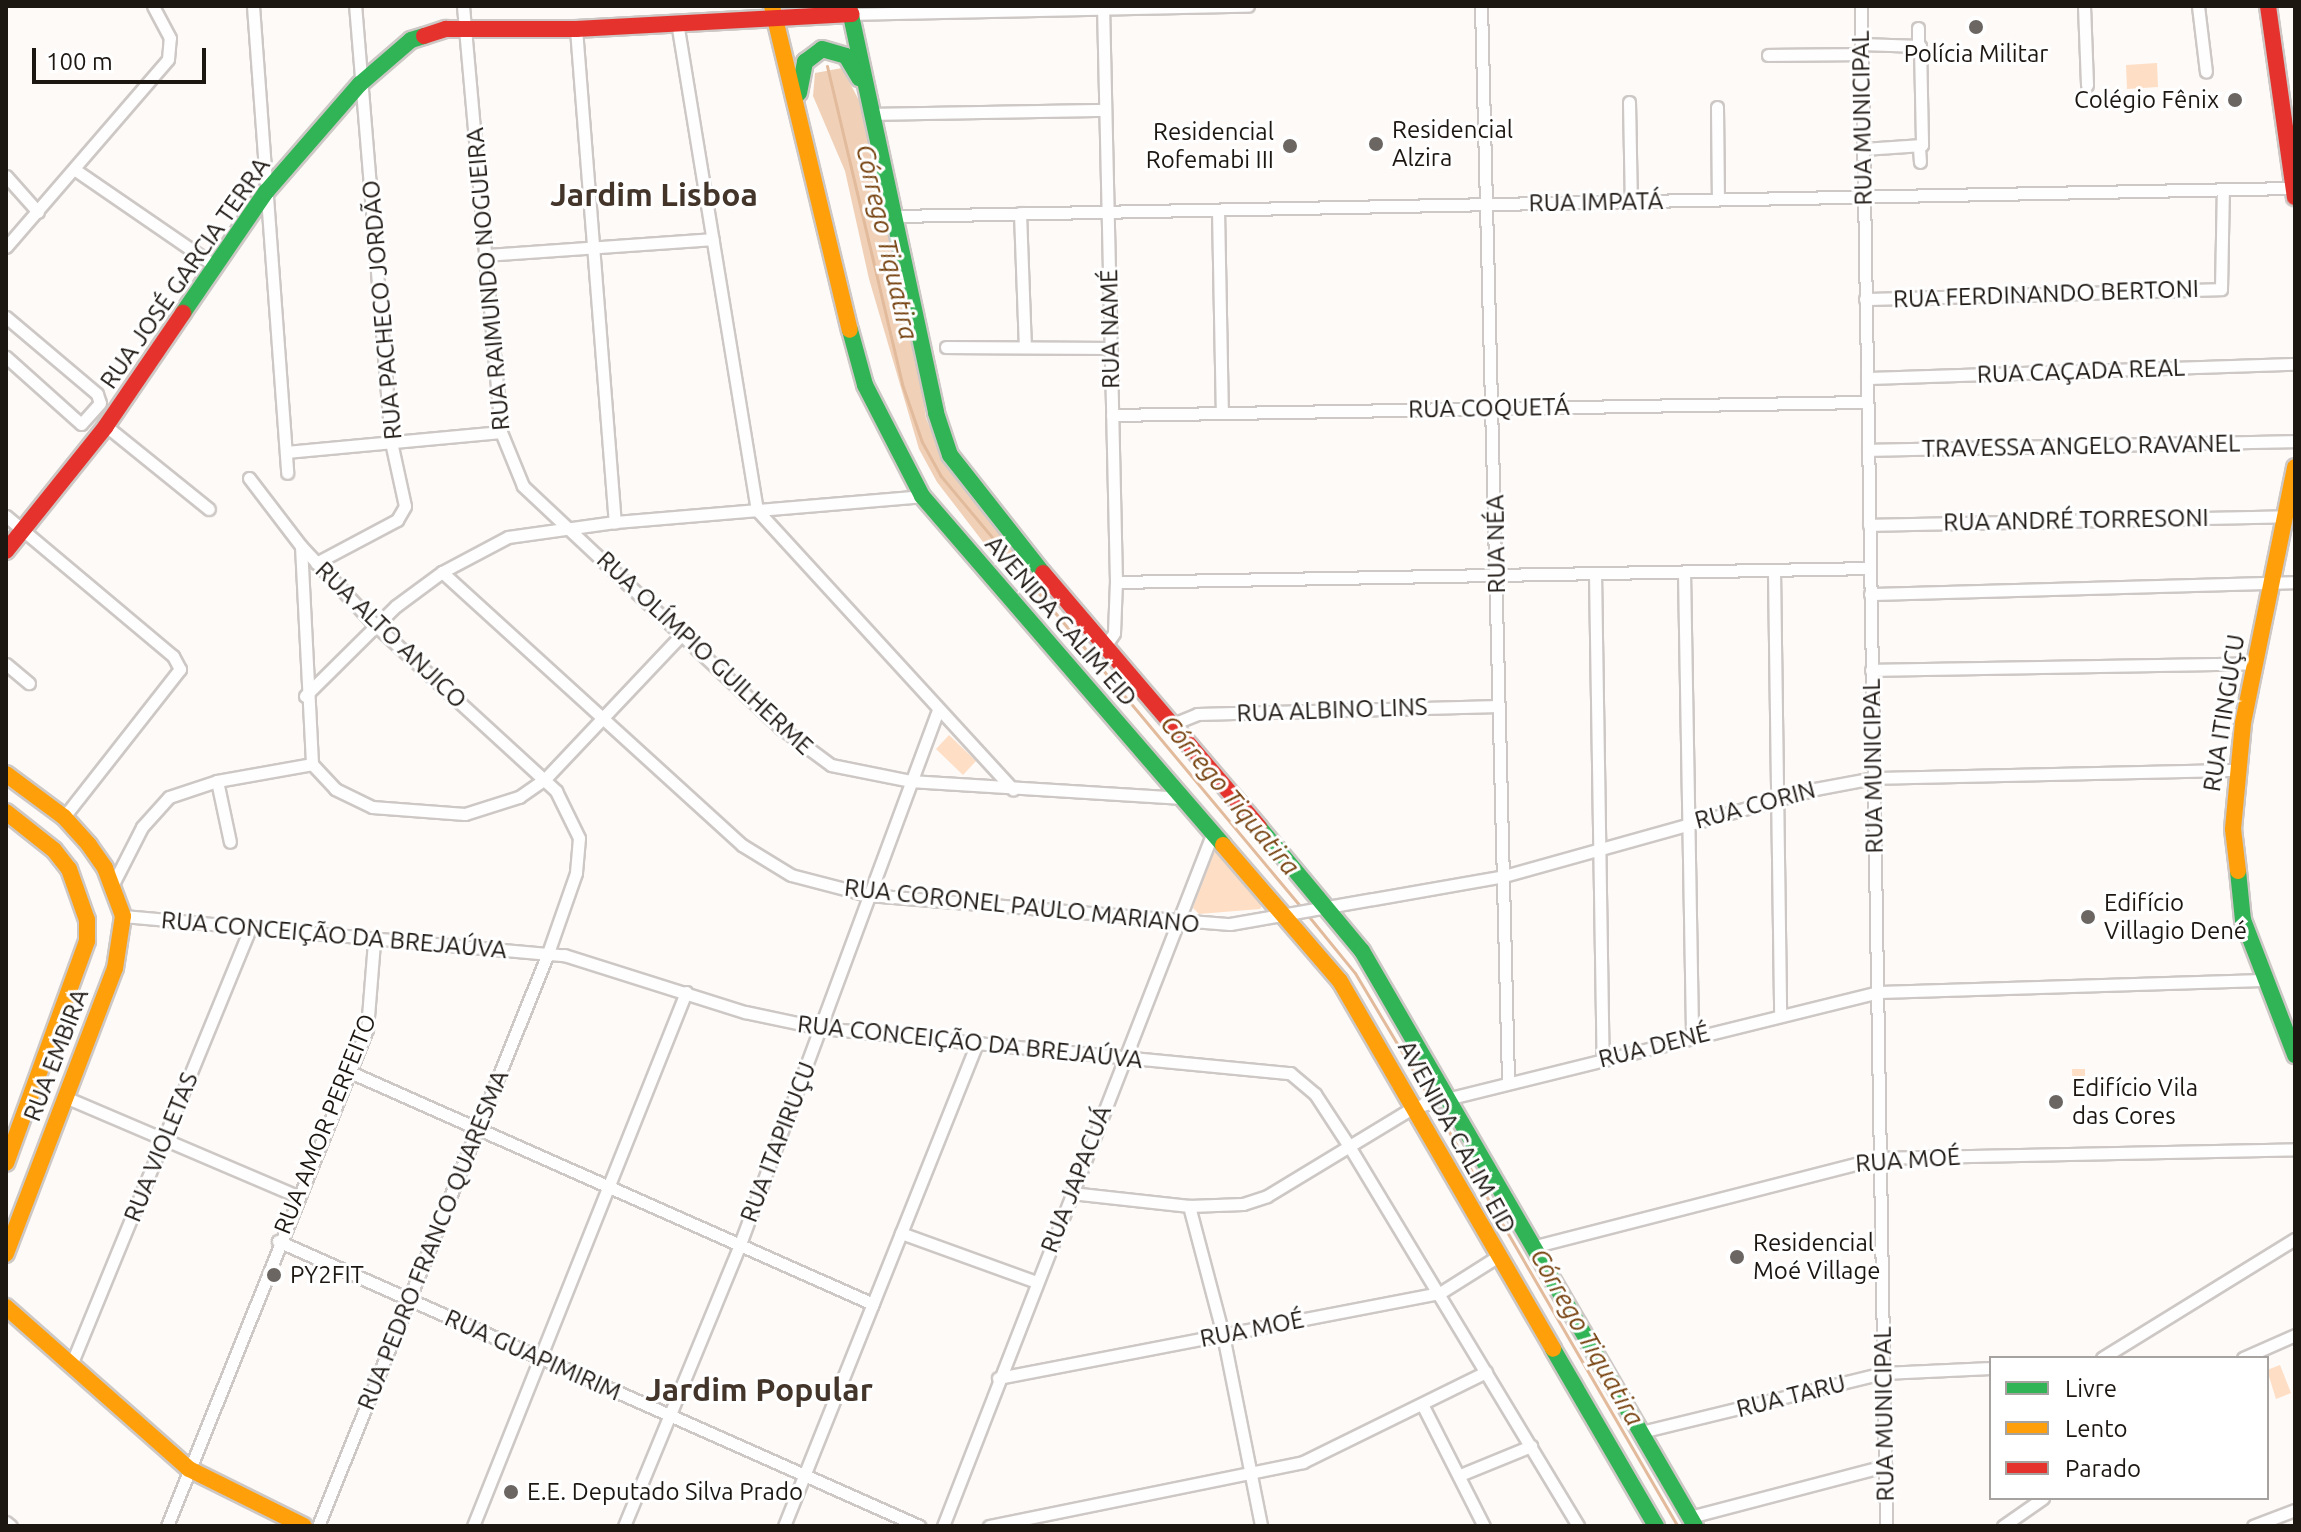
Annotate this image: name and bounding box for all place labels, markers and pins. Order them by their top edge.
marker: Polícia Militar [1967,18,1985,36]
place label: Polícia Militar [1904,40,2048,68]
place label: Colégio Fênix [2074,86,2219,114]
marker: Colégio Fênix [2226,91,2244,109]
place label: Residencial Alzira [1392,116,1513,172]
place label: Residencial Rofemabi III [1146,118,1274,174]
marker: Residencial Alzira [1367,135,1385,153]
marker: Residencial Rofemabi III [1281,137,1299,155]
place label: Edifício Villagio Dené [2104,889,2247,945]
marker: Edifício Villagio Dené [2079,908,2097,926]
place label: Edifício Vila das Cores [2072,1074,2198,1130]
marker: Edifício Vila das Cores [2047,1093,2065,1111]
place label: Residencial Moé Village [1753,1229,1880,1285]
marker: Residencial Moé Village [1728,1248,1746,1266]
place label: PY2FIT [290,1261,364,1289]
marker: PY2FIT [265,1266,283,1284]
place label: E.E. Deputado Silva Prado [527,1478,803,1506]
marker: E.E. Deputado Silva Prado [502,1483,520,1501]

